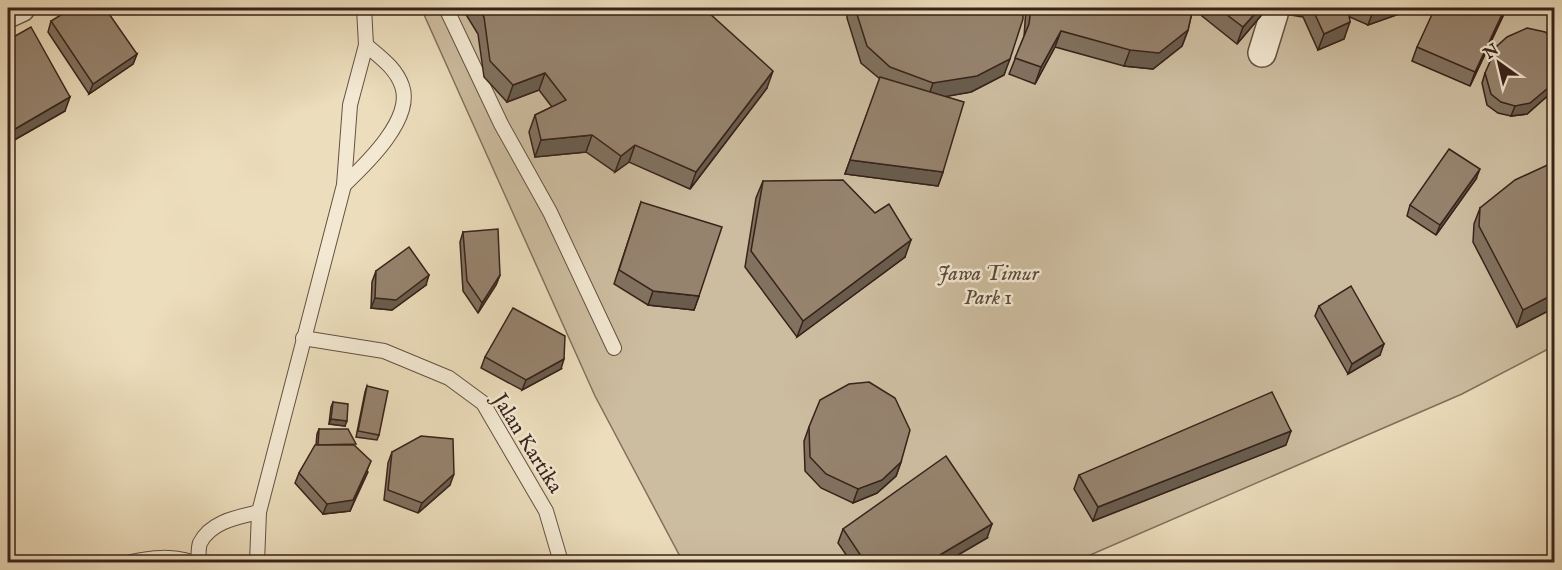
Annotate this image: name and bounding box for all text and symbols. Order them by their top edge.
north arrow [1469,33,1529,93]
text: N [1480,40,1503,65]
park label: Jawa Timur Park 1 [937,261,1040,312]
street label: Jalan Kartika [484,387,569,500]

